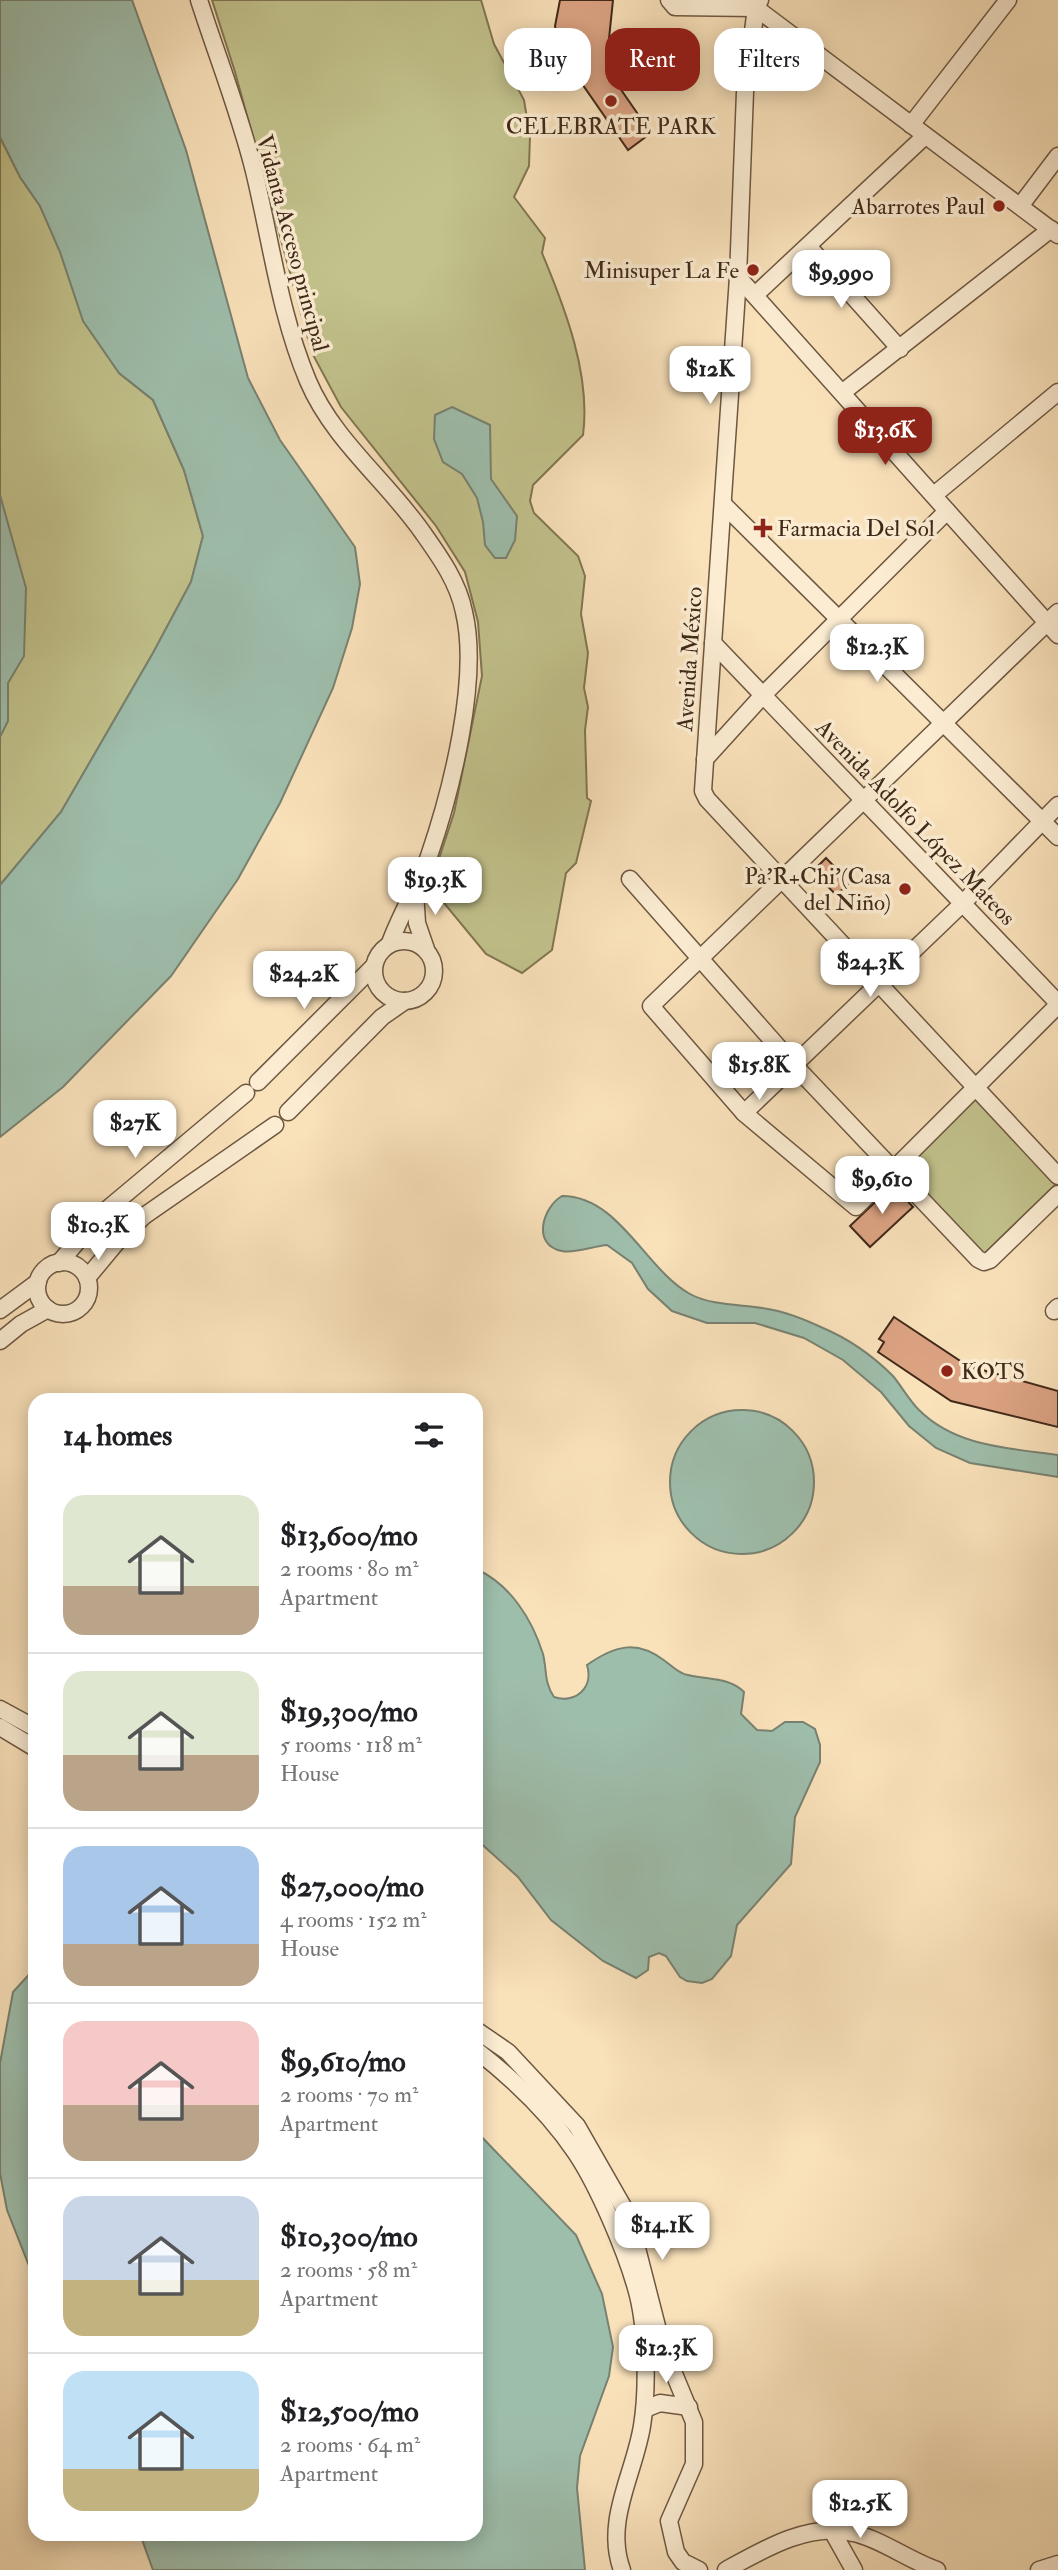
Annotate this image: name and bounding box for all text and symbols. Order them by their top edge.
chip: Buy [504,28,591,91]
chip: Rent [605,28,700,91]
chip: Filters [714,28,824,91]
marker: CELEBRATE PARK [603,93,619,109]
place label: CELEBRATE PARK [506,112,717,141]
street label: Vidanta Acceso principal [249,132,335,355]
place label: Abarrotes Paul [851,192,985,221]
marker: Abarrotes Paul [991,198,1007,214]
pin: $9,990 [784,250,898,310]
place label: Minisuper La Fe [584,256,739,286]
text: $9,990 [808,258,874,287]
marker: Minisuper La Fe [745,262,761,278]
pin: $12K [669,346,751,406]
text: $12K [686,354,734,383]
pin: $13.6K [828,407,942,467]
text: $13.6K [854,415,916,444]
place label: Farmacia Del Sol [777,514,935,543]
marker: Farmacia Del Sol [755,520,771,536]
street label: Avenida México [670,586,709,733]
pin: $12.3K [820,624,934,684]
text: $12.3K [846,632,908,661]
street label: Avenida Adolfo López Mateos [808,712,1022,932]
pin: $19.3K [378,858,492,917]
place label: Pa'R+Chi'(Casa del Niño) [744,862,892,917]
text: $19.3K [404,865,466,894]
marker: Pa'R+Chi'(Casa del Niño) [897,881,913,897]
pin: $24.3K [813,940,927,999]
text: $24.3K [837,947,903,976]
pin: $24.2K [247,951,361,1011]
text: $24.2K [269,959,339,988]
pin: $15.8K [702,1042,816,1102]
text: $15.8K [728,1050,790,1079]
pin: $27K [94,1100,176,1160]
text: $27K [109,1108,161,1137]
pin: $9,610 [825,1156,939,1216]
text: $9,610 [851,1164,913,1193]
pin: $10.3K [41,1202,155,1262]
text: $10.3K [67,1210,129,1239]
place label: KOTS [961,1357,1025,1386]
marker: KOTS [939,1363,955,1379]
icon: filters [410,1416,448,1454]
text: 14 homes [63,1417,172,1454]
text: $13,600/mo [280,1517,418,1554]
icon: home [119,1523,203,1607]
text: 2 rooms · 80 m² [280,1554,419,1583]
text: Apartment [280,1583,378,1612]
text: $19,300/mo [280,1693,418,1730]
icon: home [119,1699,203,1783]
text: 5 rooms · 118 m² [280,1730,422,1759]
text: House [280,1759,339,1788]
text: $27,000/mo [280,1868,424,1905]
icon: home [119,1874,203,1958]
text: 4 rooms · 152 m² [280,1905,427,1934]
text: House [280,1934,339,1963]
text: $9,610/mo [280,2043,406,2080]
icon: home [119,2049,203,2133]
text: 2 rooms · 70 m² [280,2080,419,2109]
text: Apartment [280,2109,378,2138]
pin: $14.1K [605,2202,719,2262]
text: $14.1K [631,2210,693,2239]
text: $10,300/mo [280,2218,418,2255]
icon: home [119,2224,203,2308]
text: 2 rooms · 58 m² [280,2255,417,2284]
text: Apartment [280,2284,378,2313]
pin: $12.3K [609,2326,723,2385]
text: $12.3K [635,2333,697,2362]
text: $12,500/mo [280,2393,419,2430]
icon: home [119,2399,203,2483]
text: 2 rooms · 64 m² [280,2430,420,2459]
text: Apartment [280,2459,378,2488]
pin: $12.5K [803,2480,917,2540]
text: $12.5K [828,2488,892,2517]

